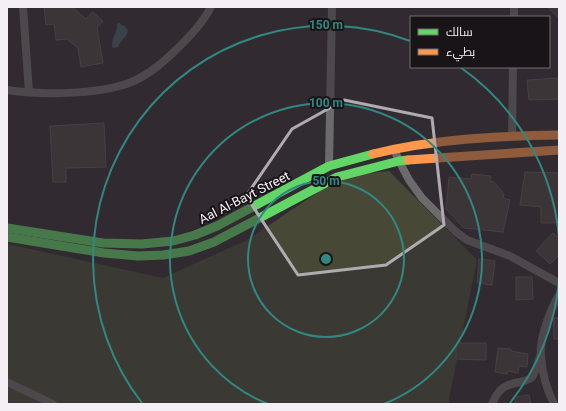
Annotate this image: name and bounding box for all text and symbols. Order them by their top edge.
legend [410,16,550,68]
text: 150 m [309,18,343,32]
text: سالك [446,25,473,39]
text: بطيء [446,45,475,62]
text: 100 m [309,96,343,110]
street label: Aal Al-Bayt Street [196,168,292,227]
text: 50 m [312,174,340,188]
centre of rings [319,252,333,266]

